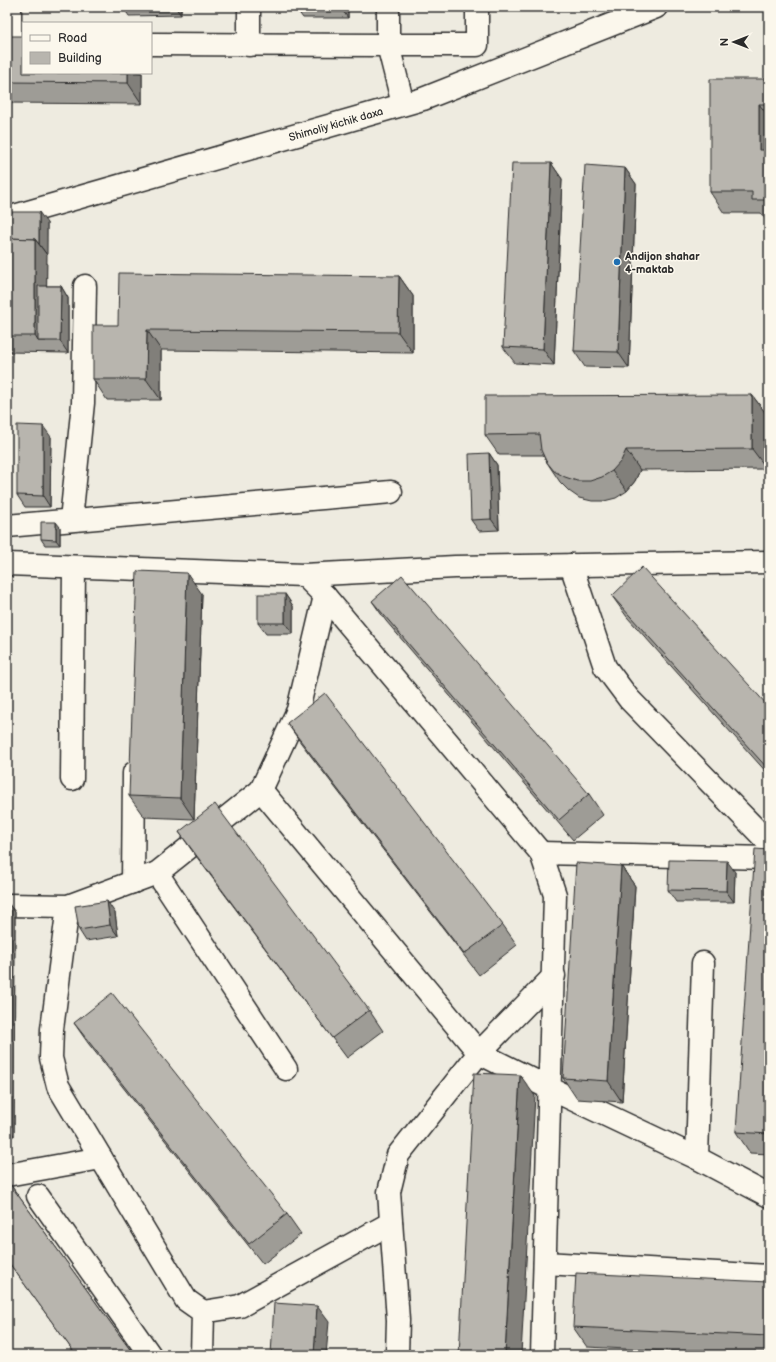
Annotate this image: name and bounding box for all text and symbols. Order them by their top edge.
legend [22,22,152,74]
north arrow [714,22,754,62]
text: Road [58,31,87,46]
text: N [718,38,731,46]
text: Building [58,51,102,66]
street label: Shimoliy kichik daxa [287,104,384,144]
place label: Andijon shahar 4-maktab [624,250,700,276]
marker: Andijon shahar 4-maktab [612,257,622,267]

